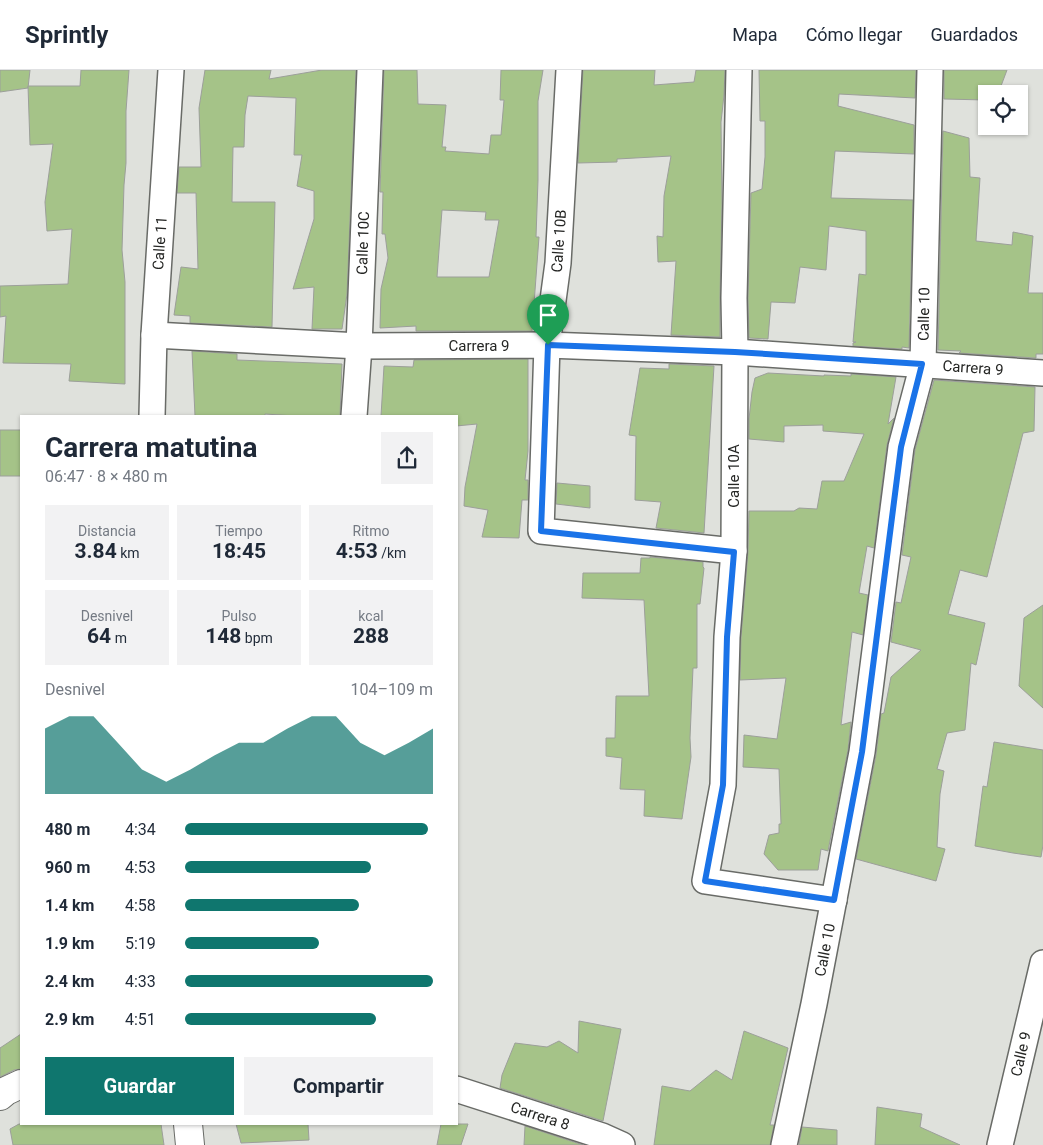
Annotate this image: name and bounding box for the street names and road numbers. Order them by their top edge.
street label: Calle 10B [548,209,570,273]
street label: Calle 10C [353,211,373,275]
street label: Calle 11 [149,216,171,270]
street label: Calle 10 [915,287,933,341]
street label: Carrera 9 [448,337,510,355]
street label: Carrera 9 [942,357,1004,379]
street label: Calle 10A [725,444,743,508]
street label: Calle 10 [811,922,839,978]
street label: Calle 9 [1007,1030,1035,1078]
street label: Carrera 8 [508,1098,572,1134]

